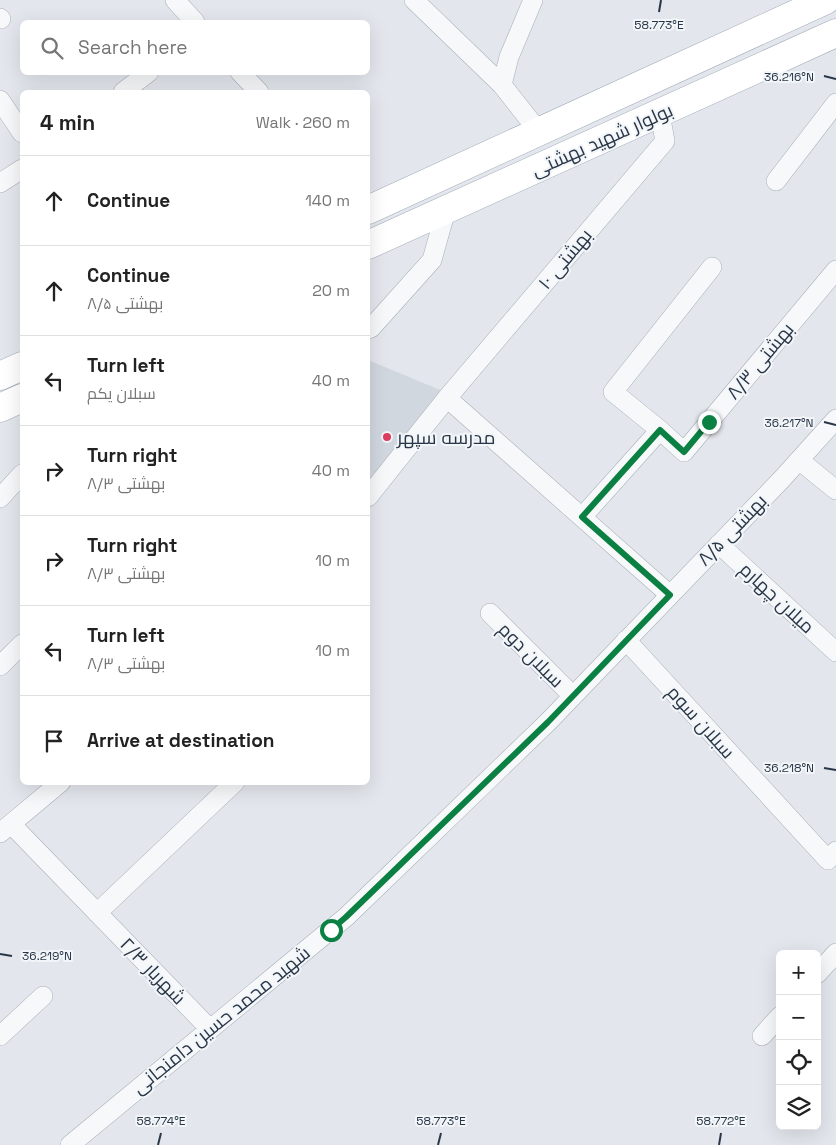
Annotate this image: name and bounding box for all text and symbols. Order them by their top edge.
text: 58.773°E [634,17,684,33]
search box [20,20,370,75]
icon: search [38,34,66,62]
text: Search here [78,35,188,60]
text: 36.216°N [764,69,814,85]
street label: بولوار شهید بهشتی [527,98,677,182]
text: 4 min [40,109,95,136]
text: Walk · 260 m [256,112,350,133]
icon: ahead [40,187,68,215]
text: Continue [87,188,170,213]
text: 140 m [305,190,350,211]
street label: بهشتی ۱۰ [532,223,598,295]
text: Continue [87,263,170,288]
icon: ahead [40,277,68,305]
text: 20 m [312,280,350,301]
text: بهشتی ۸/۵ [87,293,163,314]
street label: بهشتی ۸/۳ [721,317,799,405]
text: Turn left [87,353,165,378]
icon: left [40,367,68,395]
text: 40 m [312,370,350,391]
text: سبلان یکم [87,383,156,404]
route end [698,411,721,434]
text: 36.217°N [764,415,814,431]
place label: مدرسه سپهر [396,425,495,450]
marker: مدرسه سپهر [381,431,393,443]
text: Turn right [87,443,177,468]
icon: right [40,457,68,485]
text: 40 m [312,460,350,481]
text: بهشتی ۸/۳ [87,473,165,494]
street label: بهشتی ۸/۵ [692,489,772,571]
text: Turn right [87,533,177,558]
icon: right [40,547,68,575]
text: 10 m [315,550,350,571]
street label: میلان چهارم [734,557,820,640]
text: بهشتی ۸/۳ [87,563,165,584]
street label: سبلان دوم [492,617,569,694]
text: Turn left [87,623,165,648]
icon: left [40,637,68,665]
text: 10 m [315,640,350,661]
text: بهشتی ۸/۳ [87,653,165,674]
street label: سبلان سوم [661,680,740,765]
icon: arrive [40,727,68,755]
text: Arrive at destination [87,728,275,753]
text: 36.218°N [764,760,814,776]
route start [320,919,343,942]
street label: شهریار ۲/۳ [115,932,191,1010]
street label: شهید محمد حسین دامنجانی [127,940,315,1100]
text: 36.219°N [22,948,72,964]
map controls [776,950,821,1130]
button: + [776,950,821,995]
button: − [776,995,821,1040]
button: locate [776,1040,821,1085]
button: layers [776,1085,821,1130]
text: 58.774°E [137,1113,186,1129]
text: 58.773°E [416,1113,466,1129]
text: 58.772°E [696,1113,746,1129]

